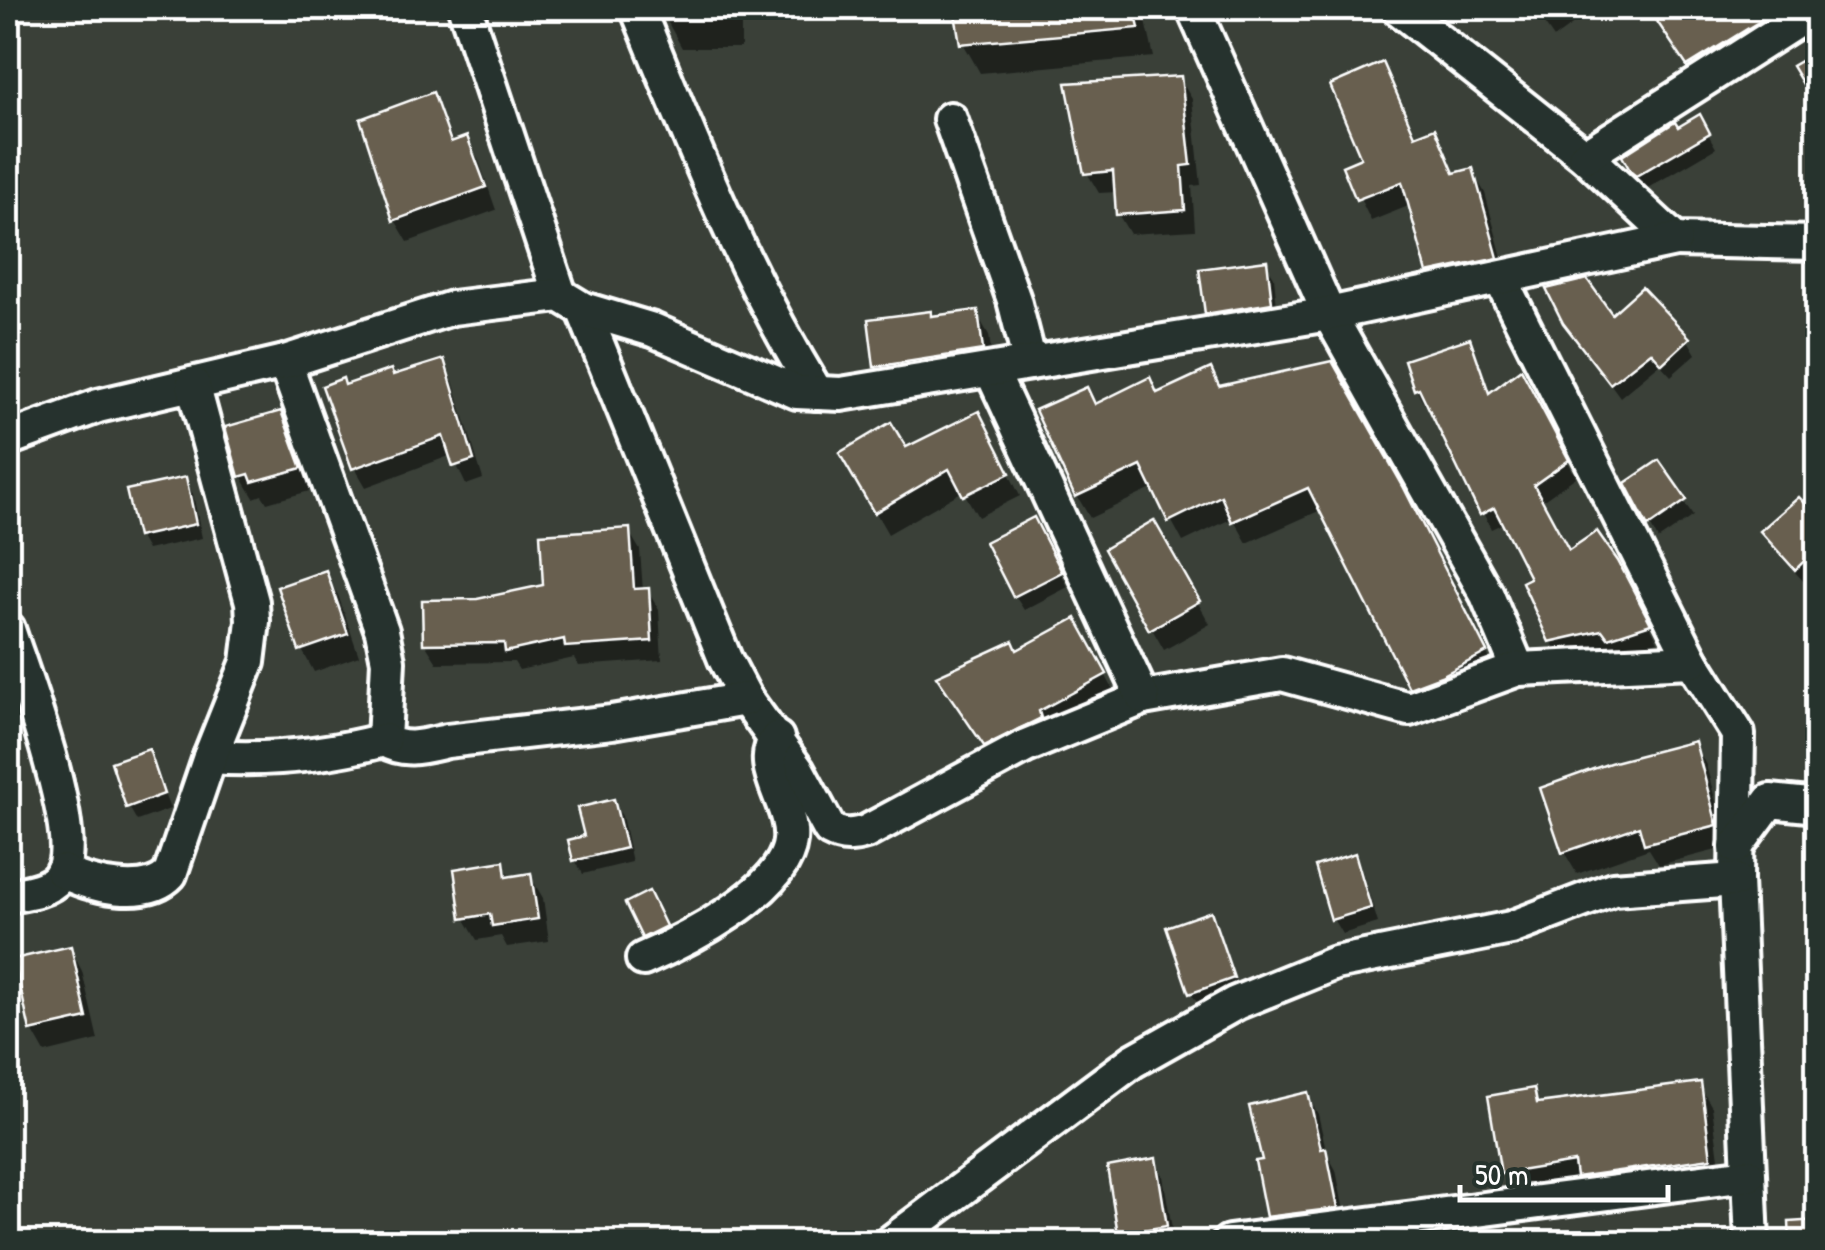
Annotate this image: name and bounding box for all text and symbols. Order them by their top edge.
scale bar [1460,1140,1668,1202]
text: 50 m [1475,1154,1528,1194]

